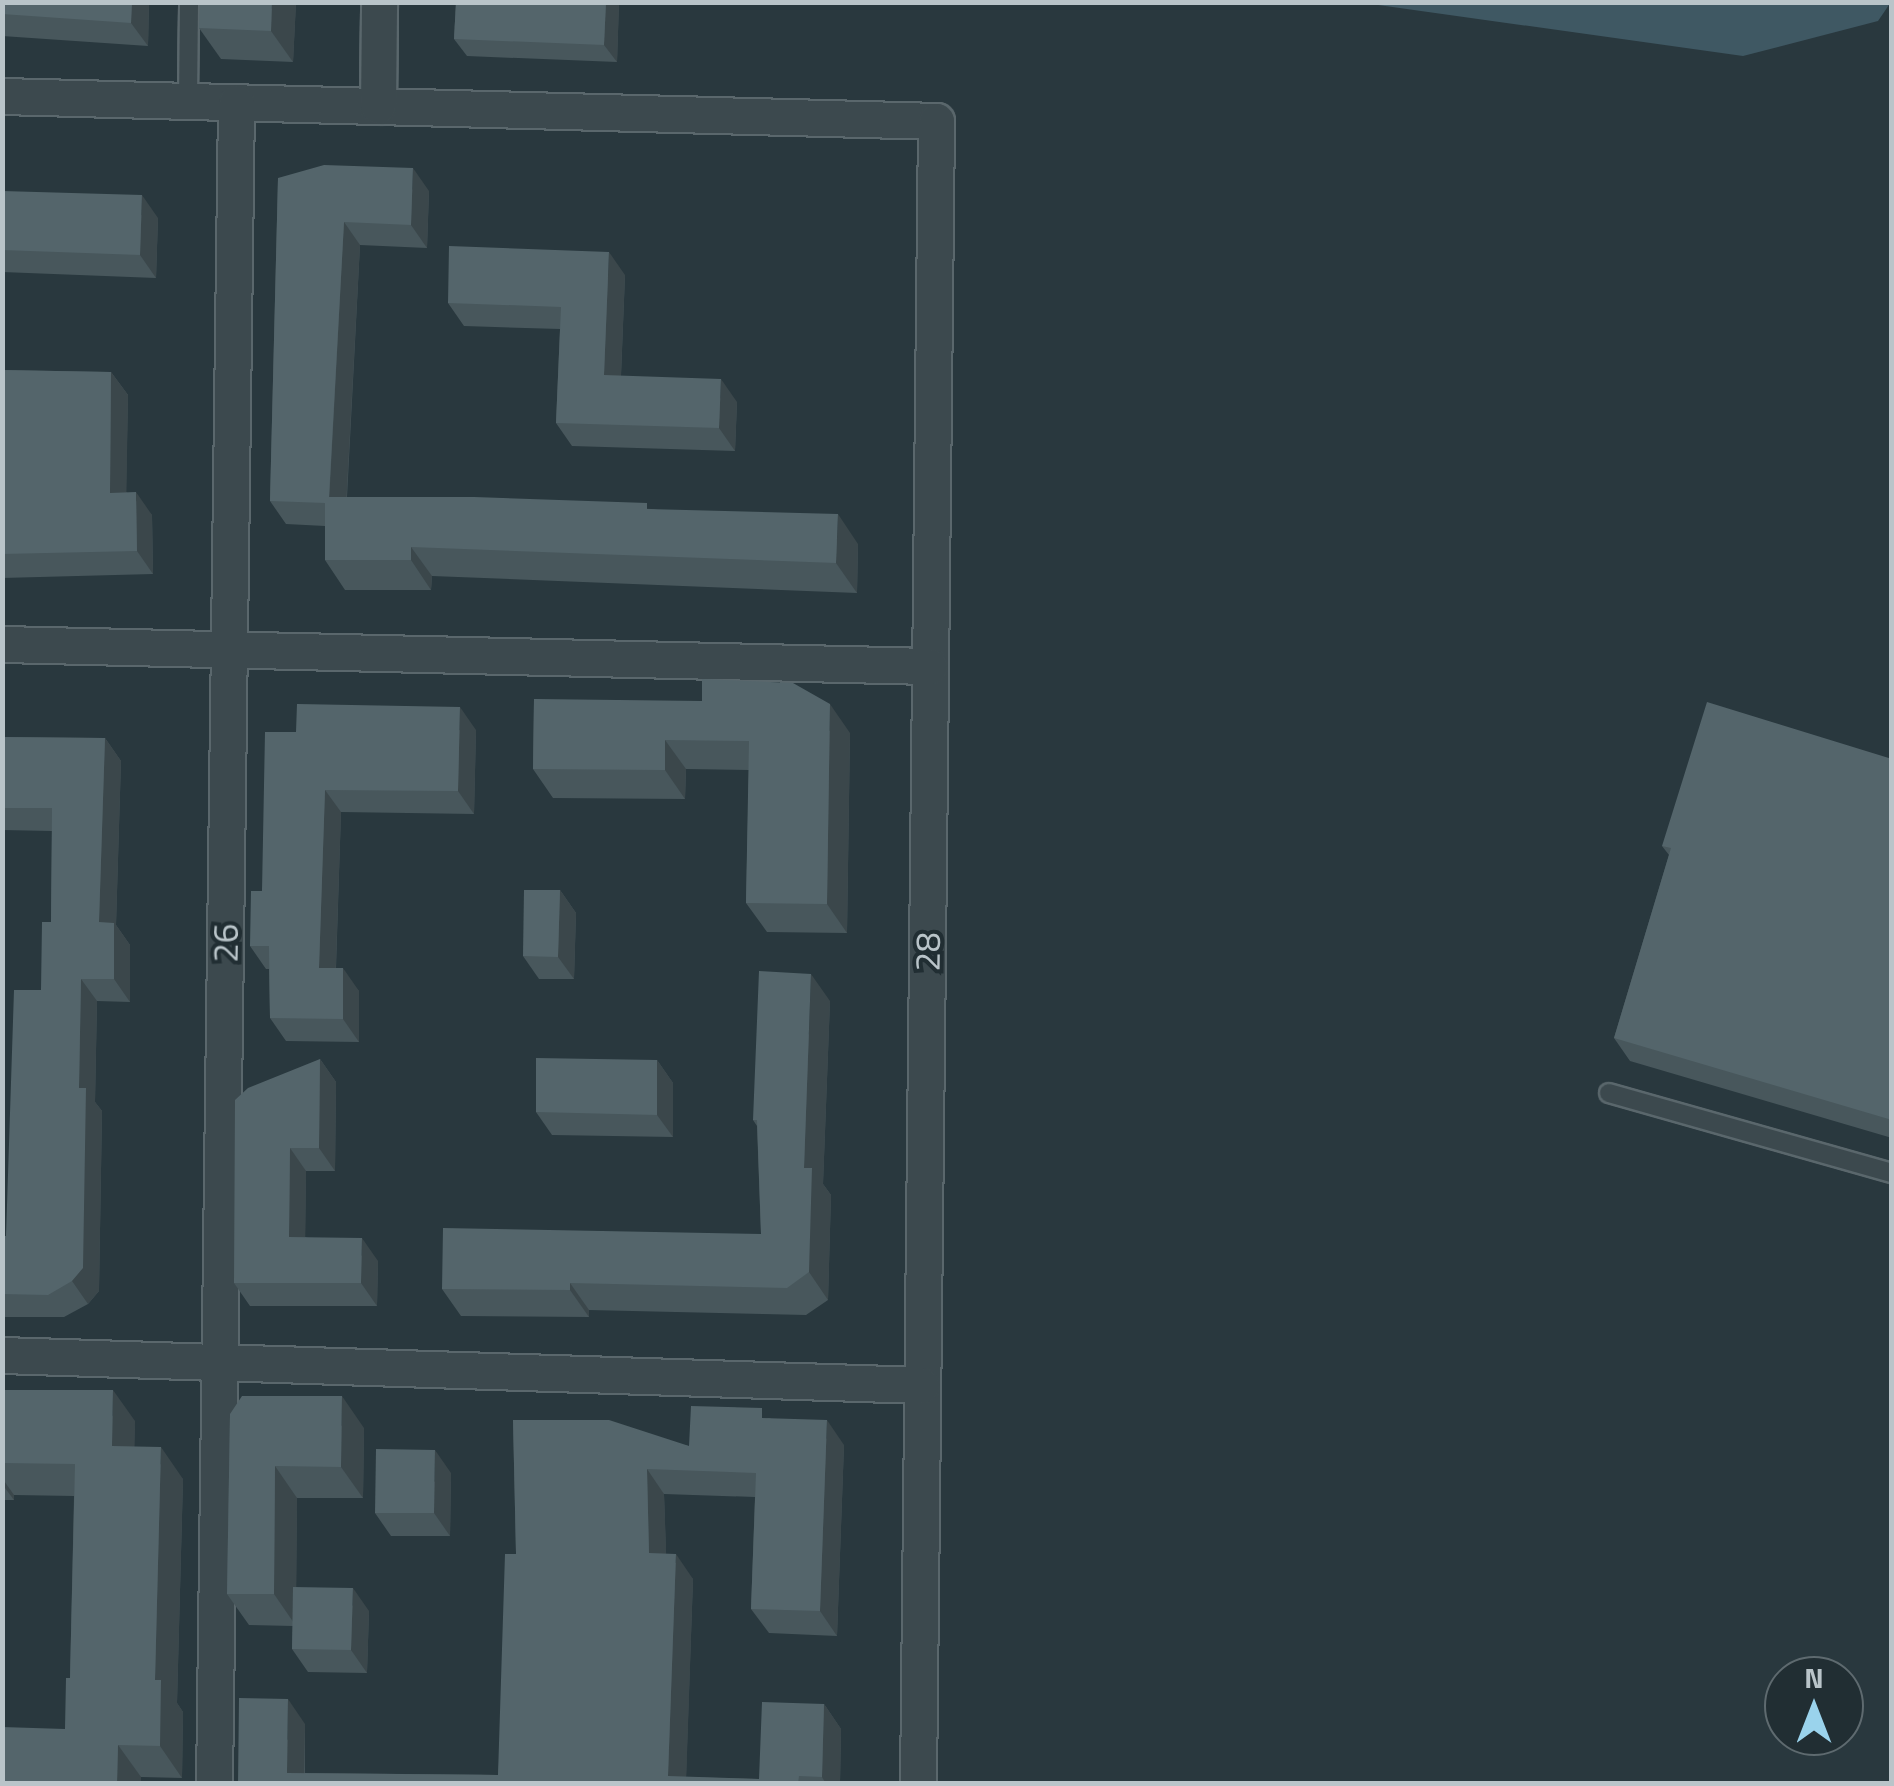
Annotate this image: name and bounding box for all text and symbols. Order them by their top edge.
street label: 26 [204,923,246,963]
street label: 28 [906,932,948,972]
north arrow [1764,1656,1864,1756]
text: N [1804,1656,1824,1699]

